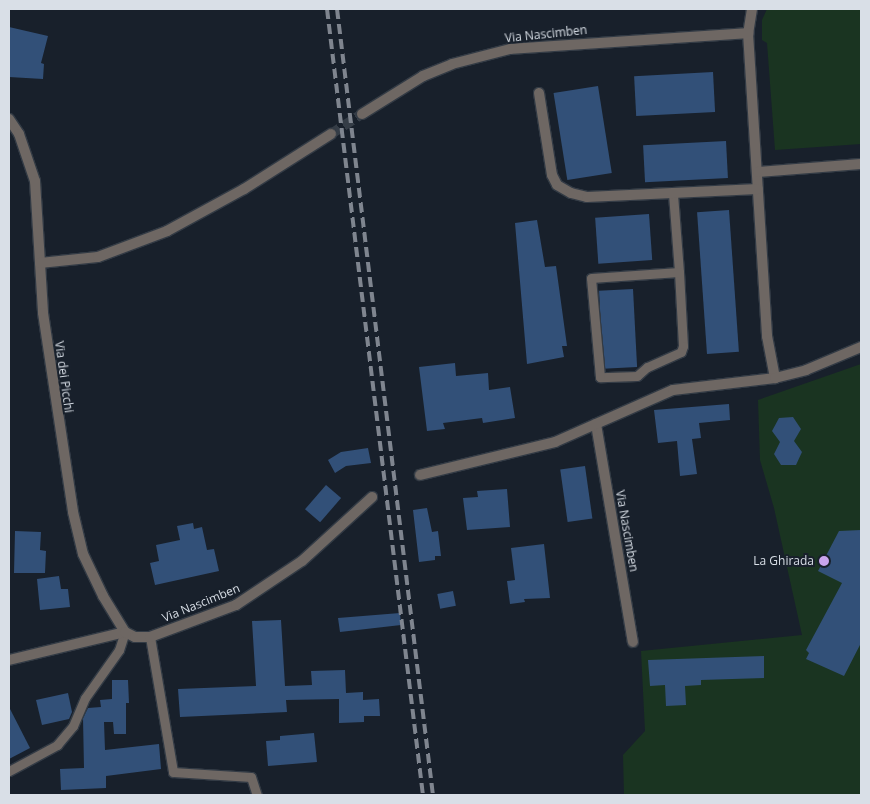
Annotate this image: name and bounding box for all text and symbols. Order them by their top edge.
street label: Via Nascimben [504,23,588,45]
street label: Via dei Picchi [52,340,76,414]
street label: Via Nascimben [613,489,641,573]
place label: La Ghirada [753,554,814,568]
marker: La Ghirada [818,555,830,567]
street label: Via Nascimben [160,581,242,625]

